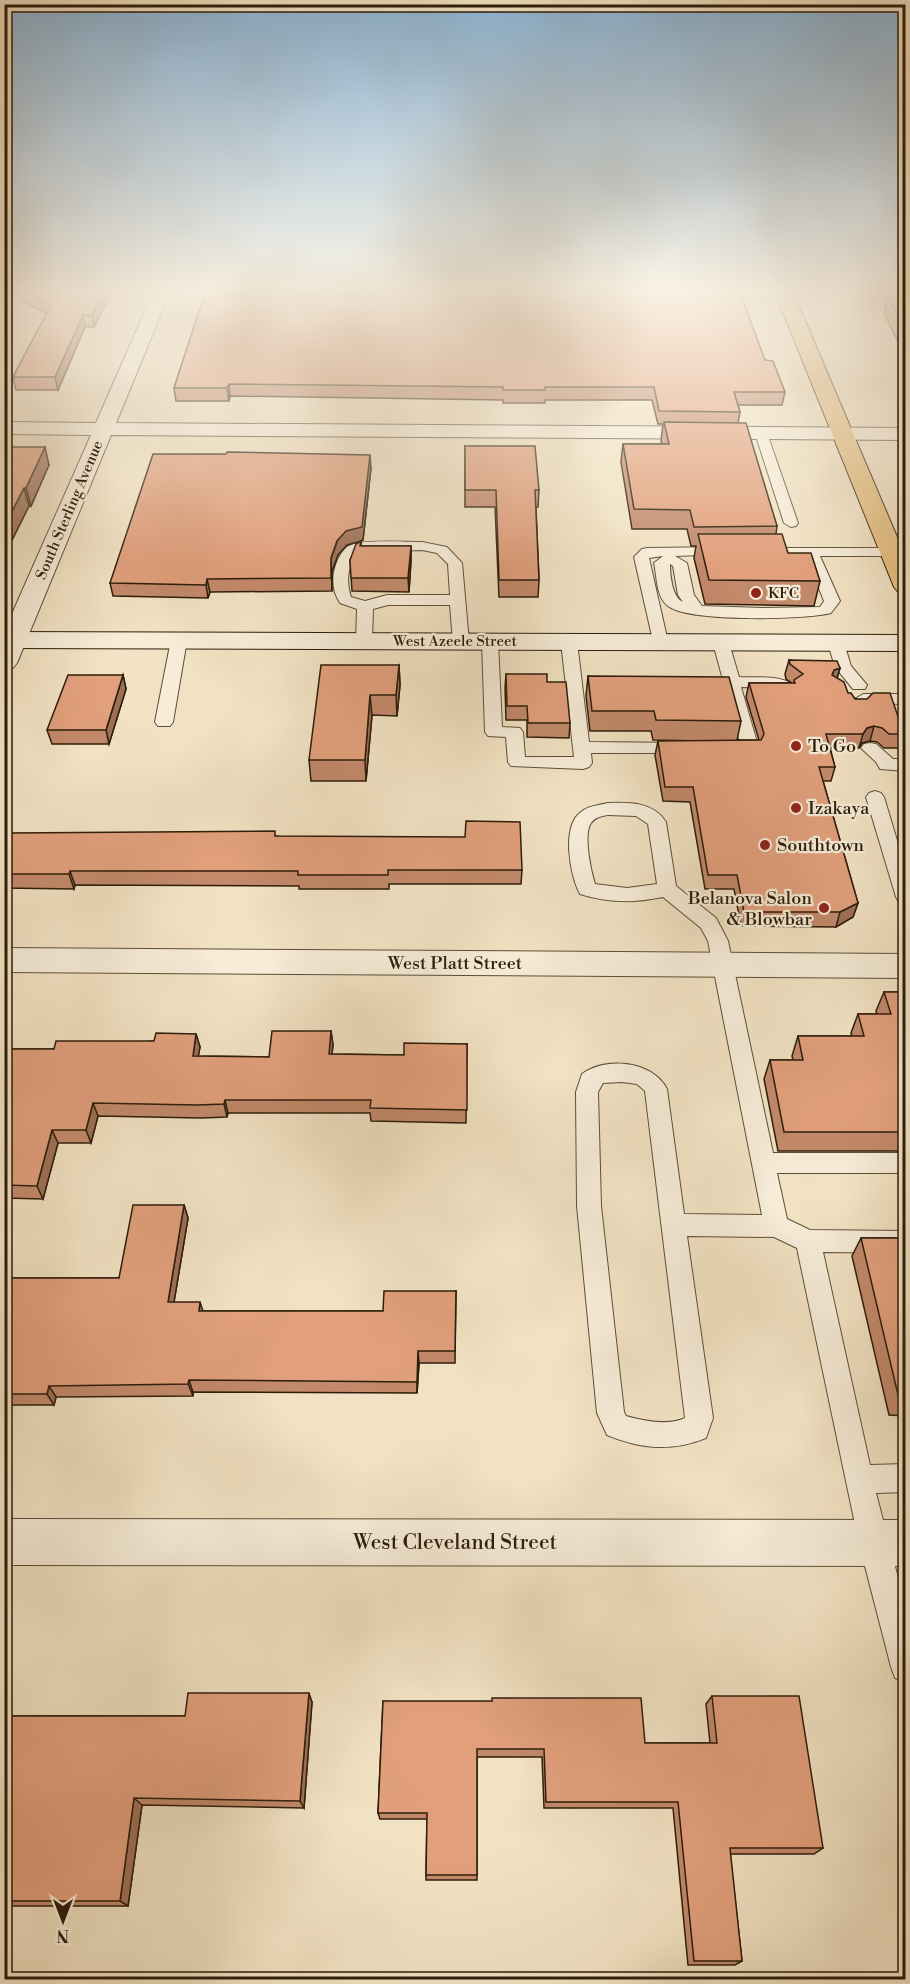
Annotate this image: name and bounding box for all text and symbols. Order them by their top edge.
street label: South Sterling Avenue [32,438,107,583]
place label: KFC [768,584,799,603]
marker: KFC [749,586,763,600]
street label: West Azeele Street [392,632,518,651]
place label: To Go [808,735,856,758]
marker: To Go [789,739,803,753]
place label: Izakaya [808,797,870,820]
marker: Izakaya [789,801,803,815]
place label: Southtown [777,834,864,857]
marker: Southtown [758,838,772,852]
place label: Belanova Salon & Blowbar [687,887,812,931]
marker: Belanova Salon & Blowbar [817,901,831,915]
street label: West Platt Street [387,952,523,975]
street label: West Cleveland Street [352,1530,558,1556]
north arrow [33,1891,93,1951]
text: N [56,1925,69,1945]

